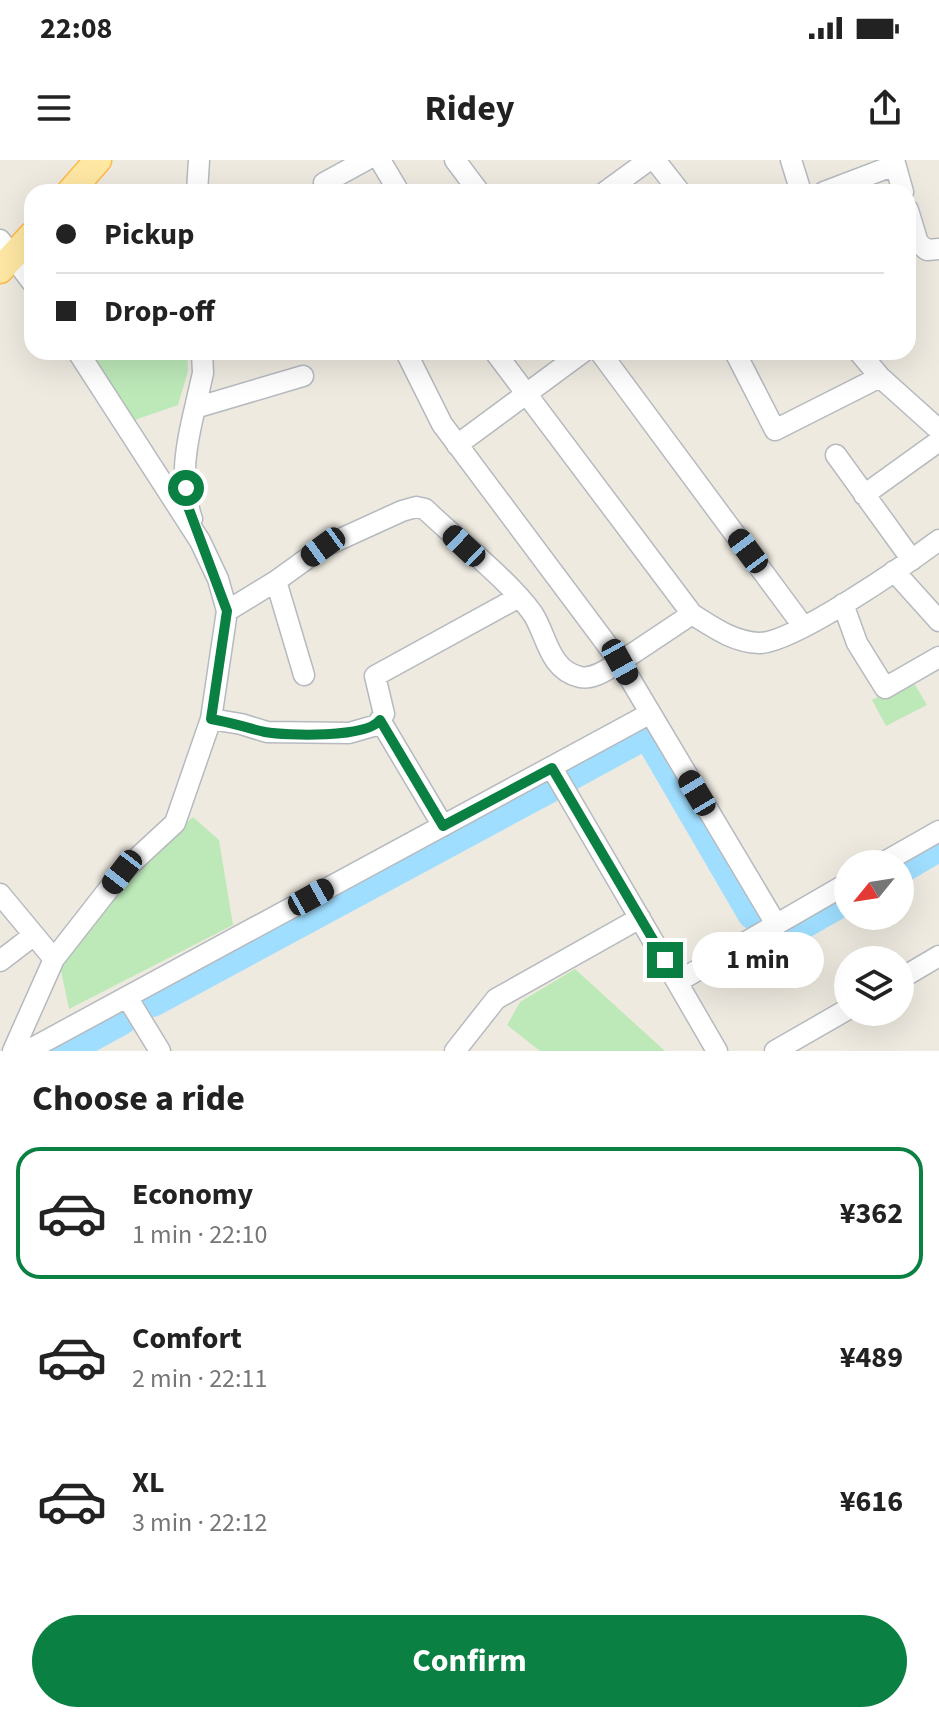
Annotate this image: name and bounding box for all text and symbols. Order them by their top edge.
text: 22:08 [40,7,112,50]
text: Ridey [425,83,514,134]
icon: menu [32,86,76,130]
icon: share [863,86,907,130]
text: Pickup [104,213,194,256]
text: Drop-off [104,290,215,333]
route start [168,470,204,506]
car [438,521,490,571]
car [297,523,349,571]
car [724,525,772,577]
car [598,635,642,689]
car [674,766,720,820]
car [98,846,146,898]
north arrow [834,850,914,930]
map controls [834,850,914,1026]
car [284,875,338,919]
callout: 1 min [693,932,825,988]
text: 1 min [726,941,790,978]
route end [647,942,683,978]
button: layers [834,946,914,1026]
text: Choose a ride [32,1073,245,1124]
text: Economy [132,1173,253,1216]
icon: car [36,1177,108,1249]
text: ¥362 [840,1192,903,1235]
text: 1 min · 22:10 [132,1216,267,1253]
text: Comfort [132,1317,242,1360]
icon: car [36,1321,108,1393]
text: ¥489 [840,1336,903,1379]
text: 2 min · 22:11 [132,1360,267,1397]
text: XL [132,1461,165,1504]
icon: car [36,1465,108,1537]
text: ¥616 [840,1480,903,1523]
text: 3 min · 22:12 [132,1504,267,1541]
button: Confirm [32,1615,907,1707]

